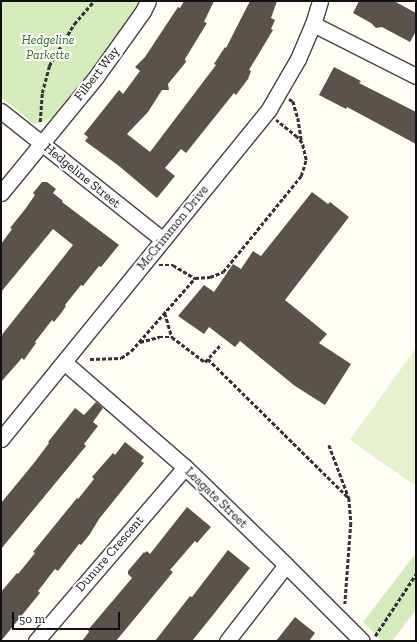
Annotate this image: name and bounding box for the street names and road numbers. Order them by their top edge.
street label: Filbert Way [71,44,123,104]
street label: Hedgeline Street [41,140,123,212]
street label: McCrimmon Drive [134,182,212,274]
street label: Leagate Street [181,464,251,532]
street label: Dunure Crescent [73,513,147,595]

